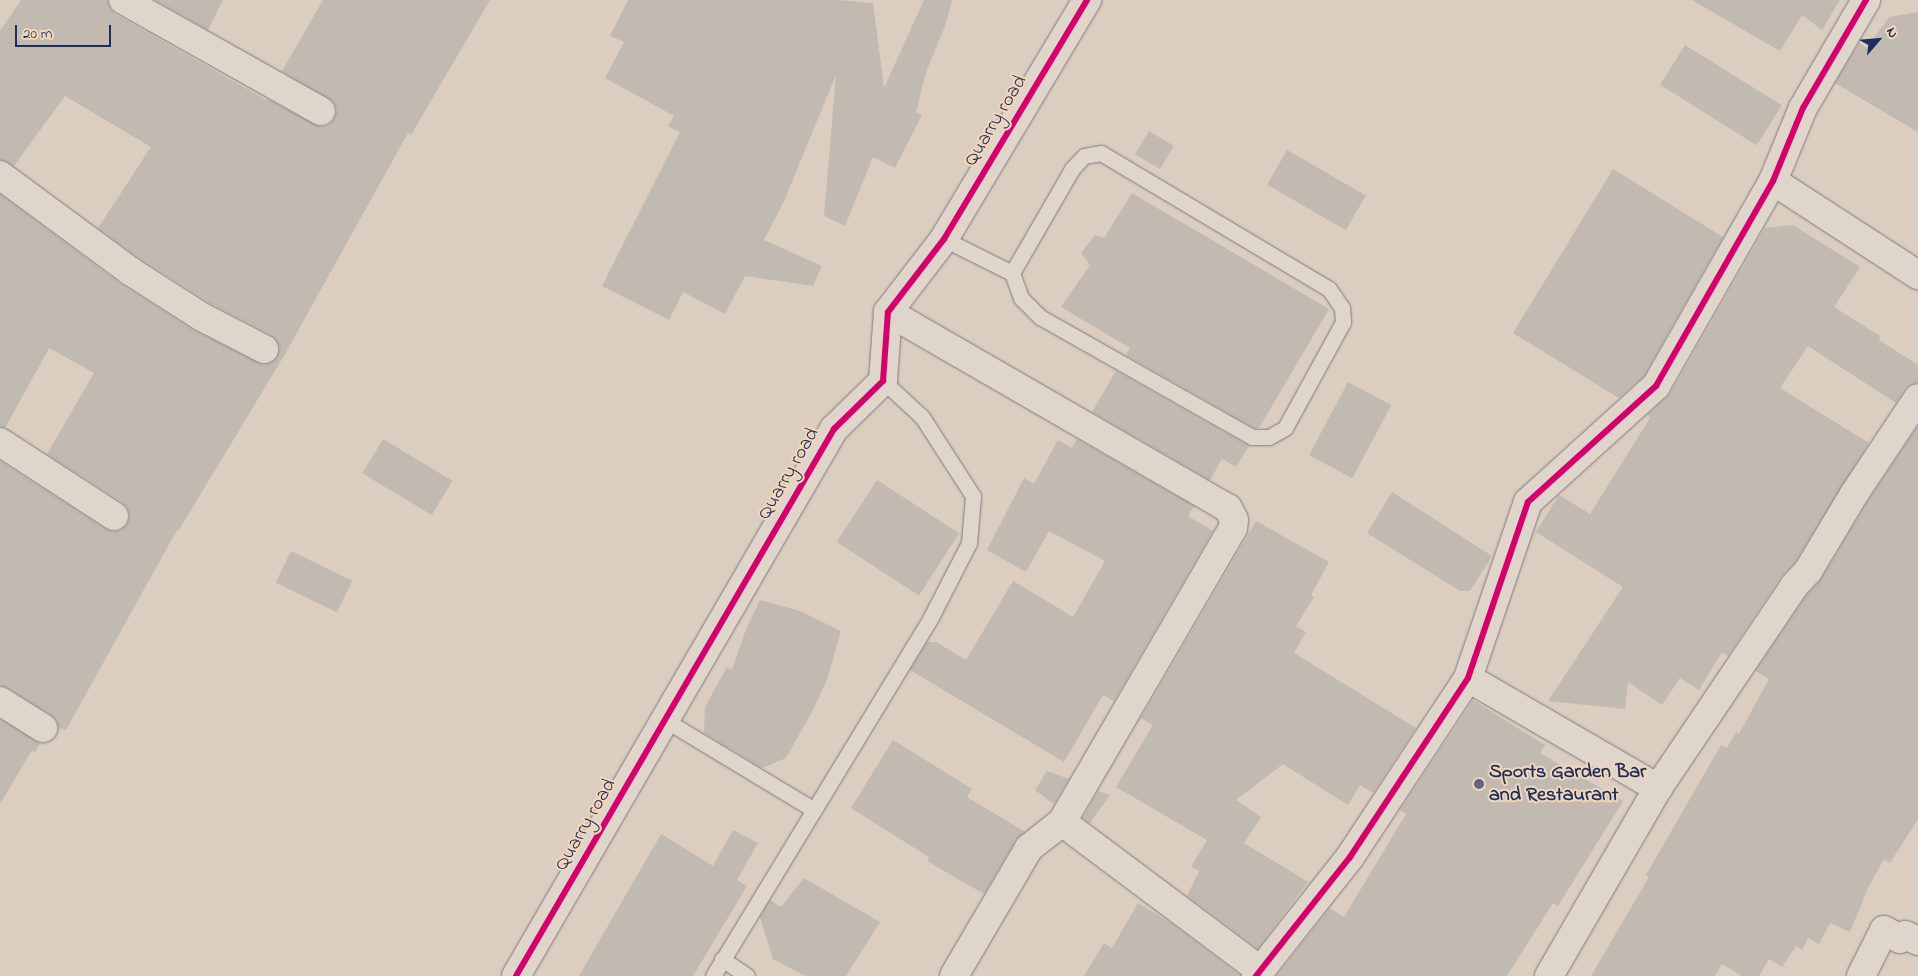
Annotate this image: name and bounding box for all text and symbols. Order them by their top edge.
scale bar [18,15,114,47]
north arrow [1853,15,1903,65]
text: 20 m [23,23,52,45]
text: N [1880,24,1903,42]
street label: Quarry road [959,71,1033,171]
street label: Quarry road [753,424,825,524]
place label: Sports Garden Bar and Restaurant [1489,760,1646,807]
street label: Quarry road [550,775,622,875]
marker: Sports Garden Bar and Restaurant [1473,778,1485,790]

